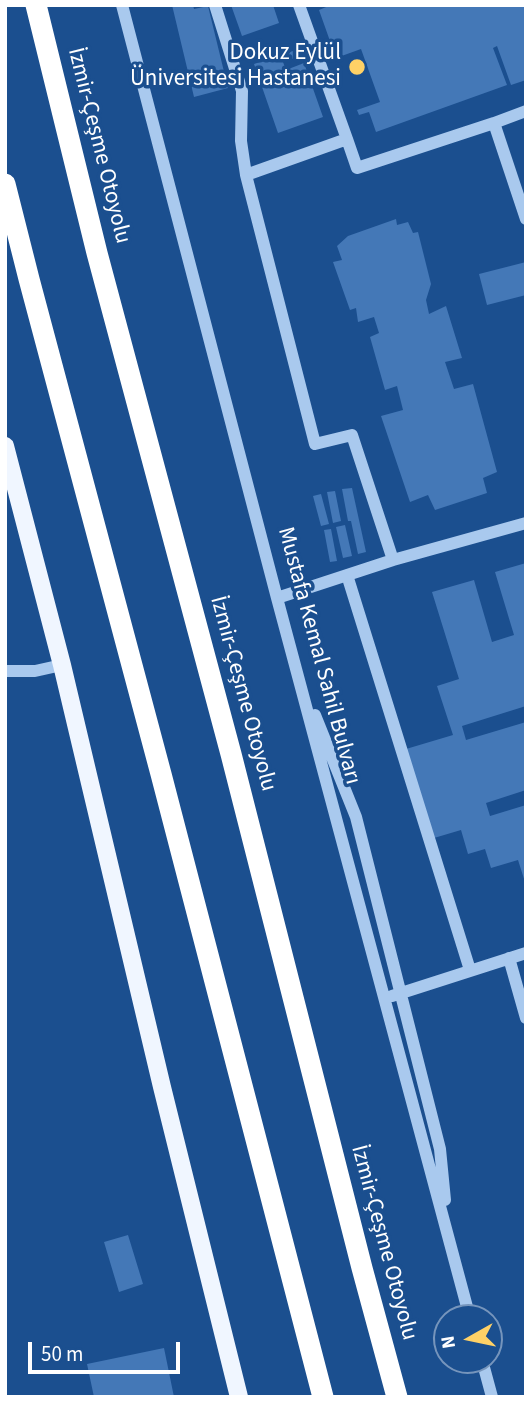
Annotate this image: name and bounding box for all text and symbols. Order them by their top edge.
place label: Dokuz Eylül Üniversitesi Hastanesi [130,40,341,94]
street label: İzmir-Çeşme Otoyolu [60,45,136,247]
marker: Dokuz Eylül Üniversitesi Hastanesi [347,57,367,77]
street label: Mustafa Kemal Sahil Bulvarı [270,524,366,788]
street label: İzmir-Çeşme Otoyolu [203,593,281,795]
street label: İzmir-Çeşme Otoyolu [344,1142,422,1344]
north arrow [433,1304,503,1374]
scale bar [32,1328,184,1372]
text: N [434,1334,463,1350]
text: 50 m [41,1339,83,1369]

